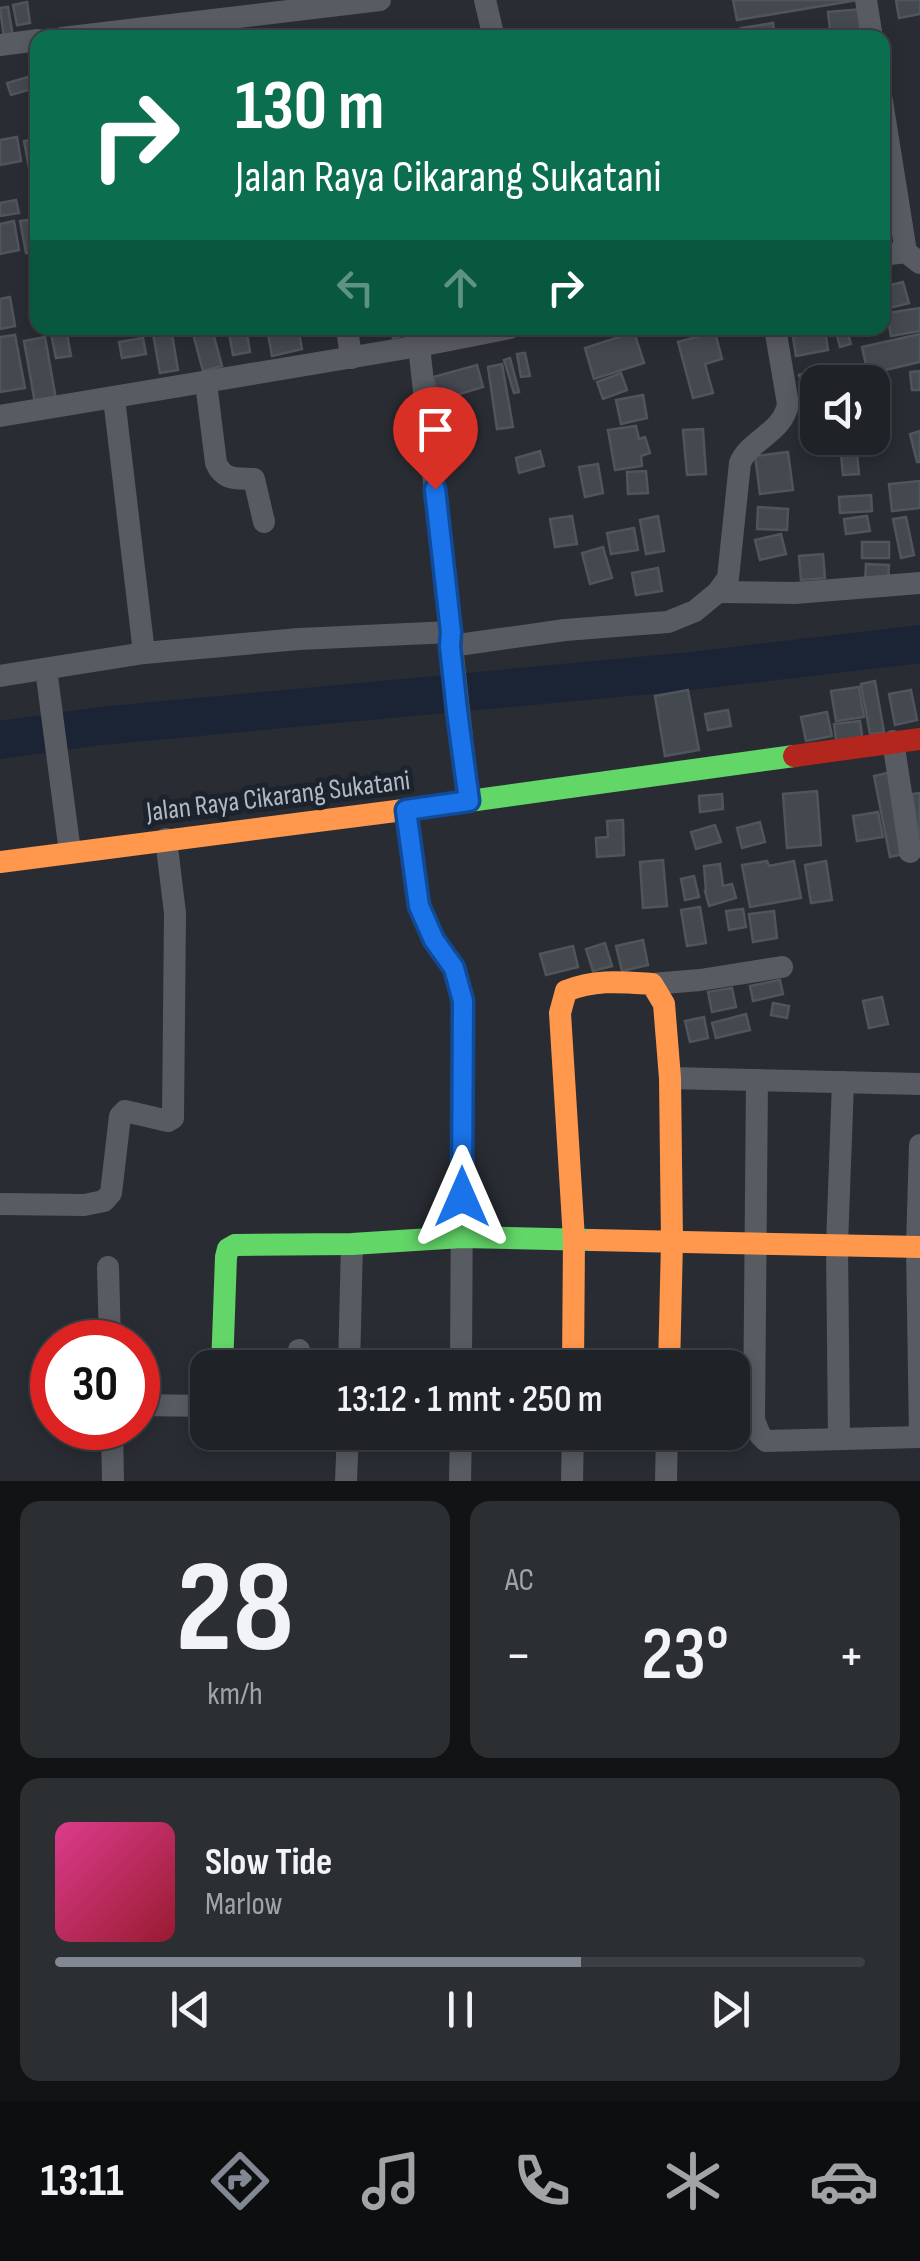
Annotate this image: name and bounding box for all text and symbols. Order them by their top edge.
text: 130 m [235,65,384,149]
icon: right [70,70,200,200]
text: Jalan Raya Cikarang Sukatani [235,150,662,205]
icon: left [328,260,383,315]
icon: ahead [433,260,488,315]
icon: right [538,260,593,315]
map controls [800,365,890,455]
button: sound [800,365,890,455]
pin [393,387,478,490]
icon: arrive [408,402,463,457]
street label: Jalan Raya Cikarang Sukatani [143,764,412,829]
position arrow [410,1145,514,1249]
speed limit sign: 30 [30,1320,160,1450]
text: 13:12 · 1 mnt · 250 m [337,1377,603,1422]
text: 28 [176,1532,294,1688]
text: AC [505,1561,534,1600]
text: 23° [641,1610,729,1701]
text: − [505,1623,532,1690]
text: + [838,1623,865,1690]
text: km/h [207,1675,263,1714]
text: Slow Tide [205,1840,332,1885]
text: Marlow [205,1885,283,1924]
icon: previous [163,1982,218,2037]
icon: pause [433,1982,488,2037]
icon: next [703,1982,758,2037]
icon: directions [205,2146,275,2216]
icon: music [356,2146,426,2216]
icon: phone [507,2146,577,2216]
icon: climate [658,2146,728,2216]
icon: car [809,2146,879,2216]
text: 13:11 [41,2154,124,2209]

